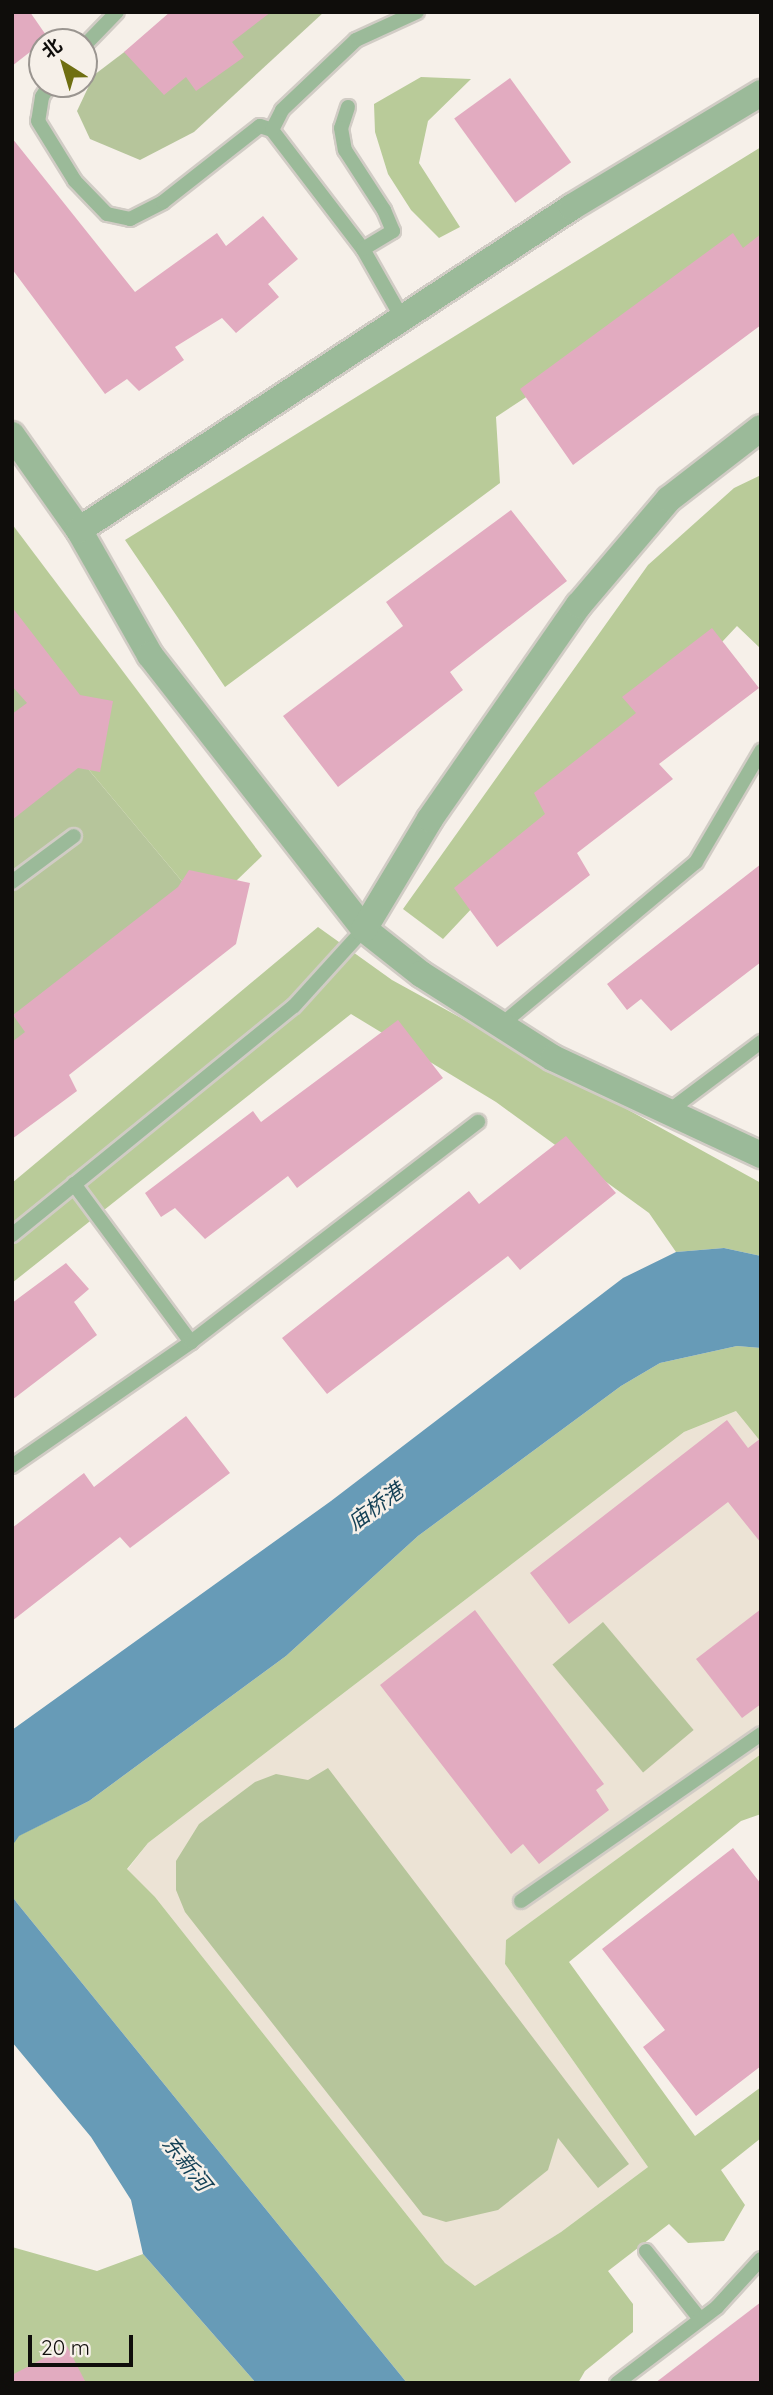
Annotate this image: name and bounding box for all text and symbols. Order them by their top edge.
north arrow [28,28,98,98]
text: 北 [37,33,66,63]
water label: 庙桥港 [342,1477,408,1535]
water label: 东新河 [157,2131,217,2195]
scale bar [32,2322,136,2366]
text: 20 m [41,2334,90,2360]

